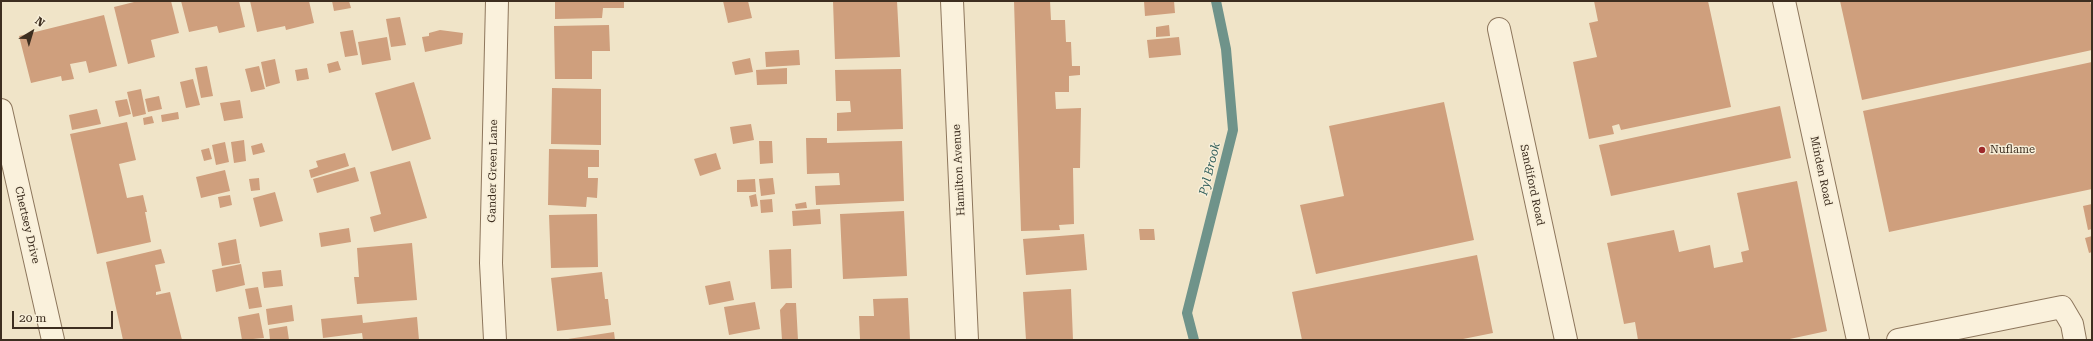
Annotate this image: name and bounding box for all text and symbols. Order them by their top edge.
north arrow [12,12,52,52]
text: N [32,14,47,30]
street label: Gander Green Lane [486,119,500,223]
street label: Hamilton Avenue [950,124,968,216]
street label: Minden Road [1807,135,1835,207]
water label: Pyl Brook [1196,141,1224,197]
street label: Sandiford Road [1517,143,1547,227]
place label: Nuflame [1990,143,2035,157]
marker: Nuflame [1977,145,1987,155]
street label: Chertsey Drive [12,185,42,265]
scale bar [14,303,115,329]
text: 20 m [19,311,46,325]

